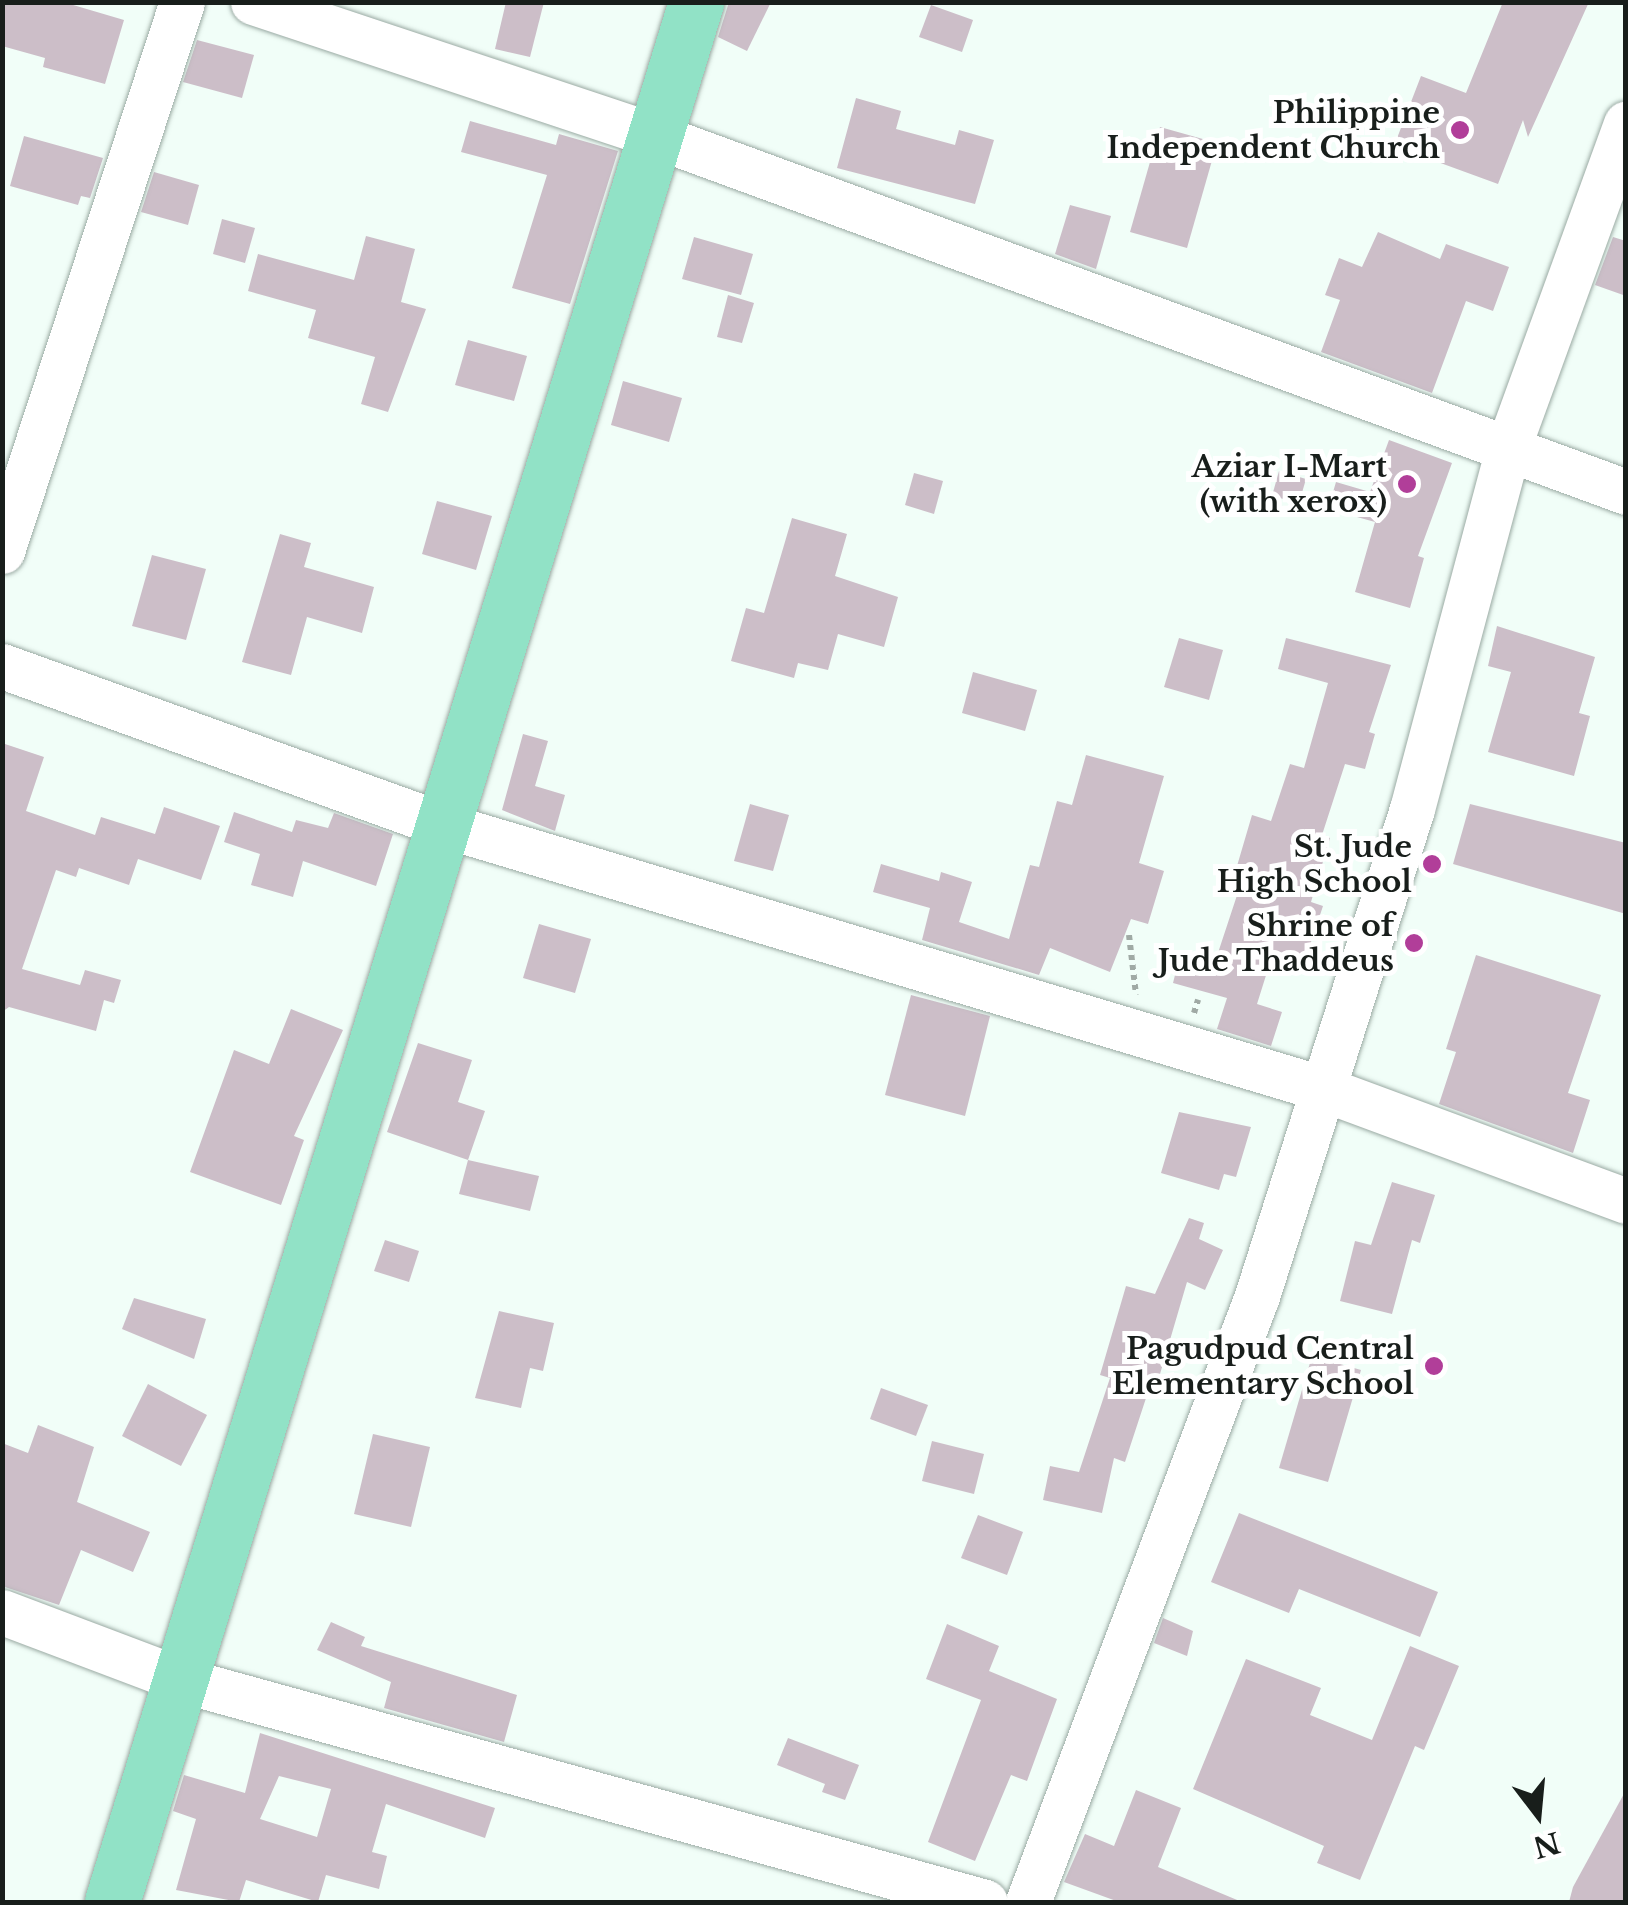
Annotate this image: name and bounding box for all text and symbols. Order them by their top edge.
place label: Philippine Independent Church [1107,95,1440,166]
marker: Philippine Independent Church [1449,119,1471,141]
place label: Aziar I-Mart (with xerox) [1191,449,1387,520]
marker: Aziar I-Mart (with xerox) [1396,473,1418,495]
place label: St. Jude High School [1217,829,1412,900]
marker: St. Jude High School [1421,853,1443,875]
place label: Shrine of Jude Thaddeus [1157,908,1394,978]
marker: Shrine of Jude Thaddeus [1403,932,1425,954]
place label: Pagudpud Central Elementary School [1111,1331,1414,1402]
marker: Pagudpud Central Elementary School [1423,1355,1445,1377]
north arrow [1488,1765,1588,1865]
text: N [1529,1824,1564,1865]

